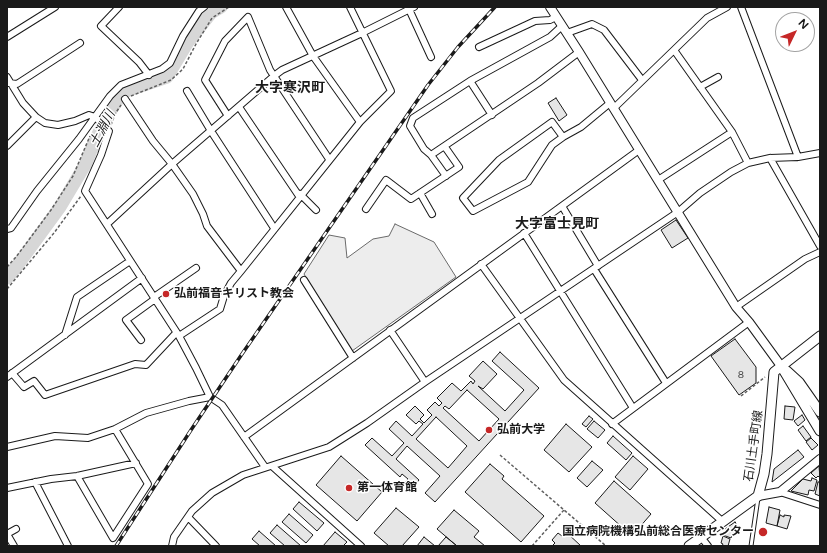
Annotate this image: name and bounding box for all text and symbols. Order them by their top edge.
north arrow [775,12,815,52]
text: N [796,16,811,32]
district label: 大字寒沢町 [255,80,325,96]
water label: 土淵川 [87,108,119,150]
district label: 大字富士見町 [515,216,599,232]
place label: 弘前福音キリスト教会 [174,287,294,301]
marker: 弘前福音キリスト教会 [161,289,171,299]
house number: 8 [738,369,744,381]
street label: 石川土手町線 [742,409,766,483]
place label: 弘前大学 [497,423,545,437]
marker: 弘前大学 [484,425,494,435]
place label: 第一体育館 [357,481,417,495]
marker: 第一体育館 [344,483,354,493]
place label: 国立病院機構弘前総合医療センター [562,525,754,539]
marker: 国立病院機構弘前総合医療センター [757,526,769,538]

